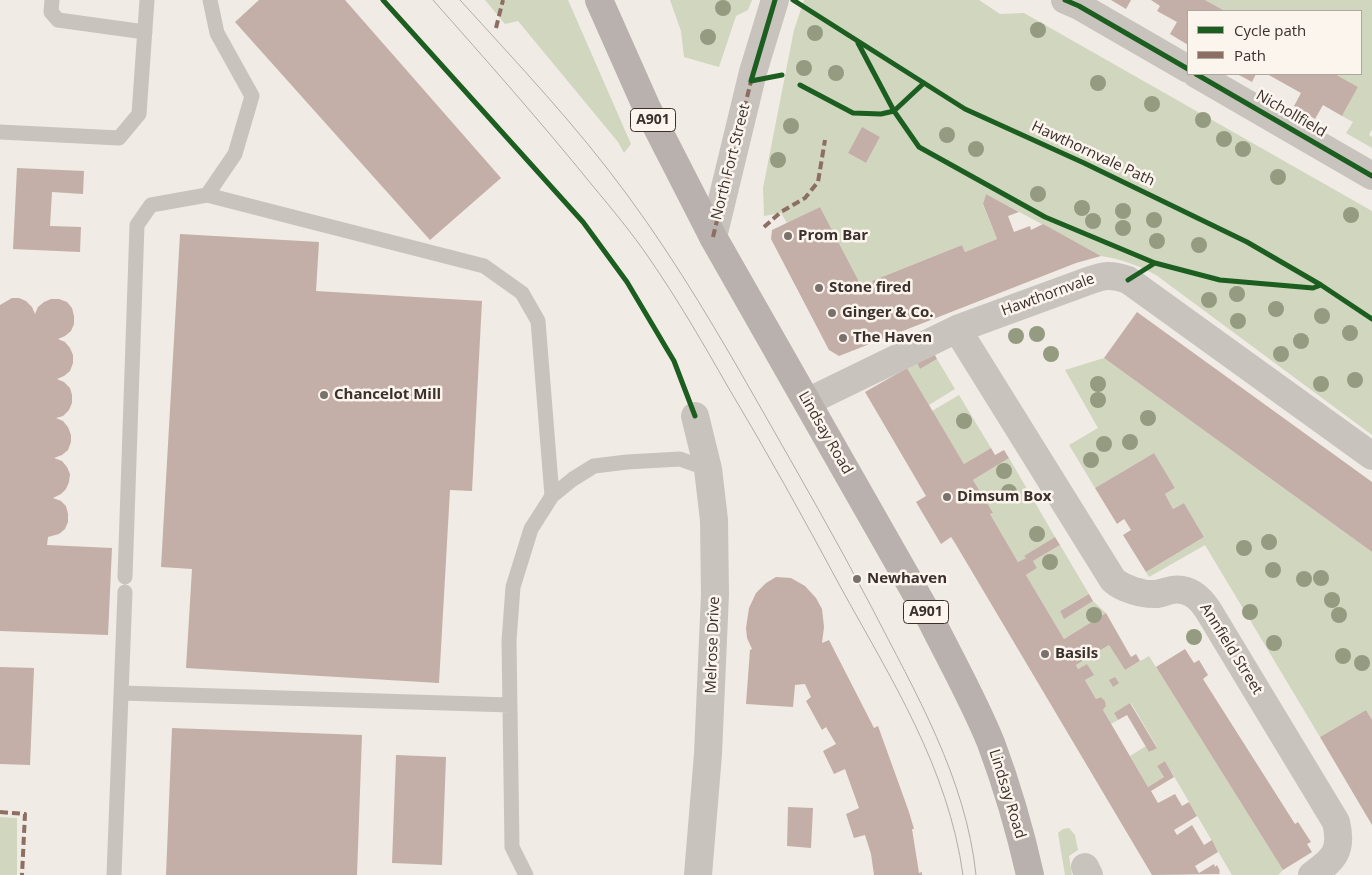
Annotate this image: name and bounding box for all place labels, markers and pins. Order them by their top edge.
place label: Prom Bar [798,227,868,245]
marker: Prom Bar [782,230,794,242]
place label: Stone fired [829,279,911,297]
marker: Stone fired [813,282,825,294]
place label: Ginger & Co. [842,304,934,322]
marker: Ginger & Co. [826,307,838,319]
place label: The Haven [853,329,932,347]
marker: The Haven [837,332,849,344]
place label: Chancelot Mill [334,386,441,404]
marker: Chancelot Mill [318,389,330,401]
place label: Dimsum Box [957,488,1051,506]
marker: Dimsum Box [941,491,953,503]
place label: Newhaven [867,570,947,588]
marker: Newhaven [851,573,863,585]
place label: Basils [1055,645,1098,663]
marker: Basils [1039,648,1051,660]

